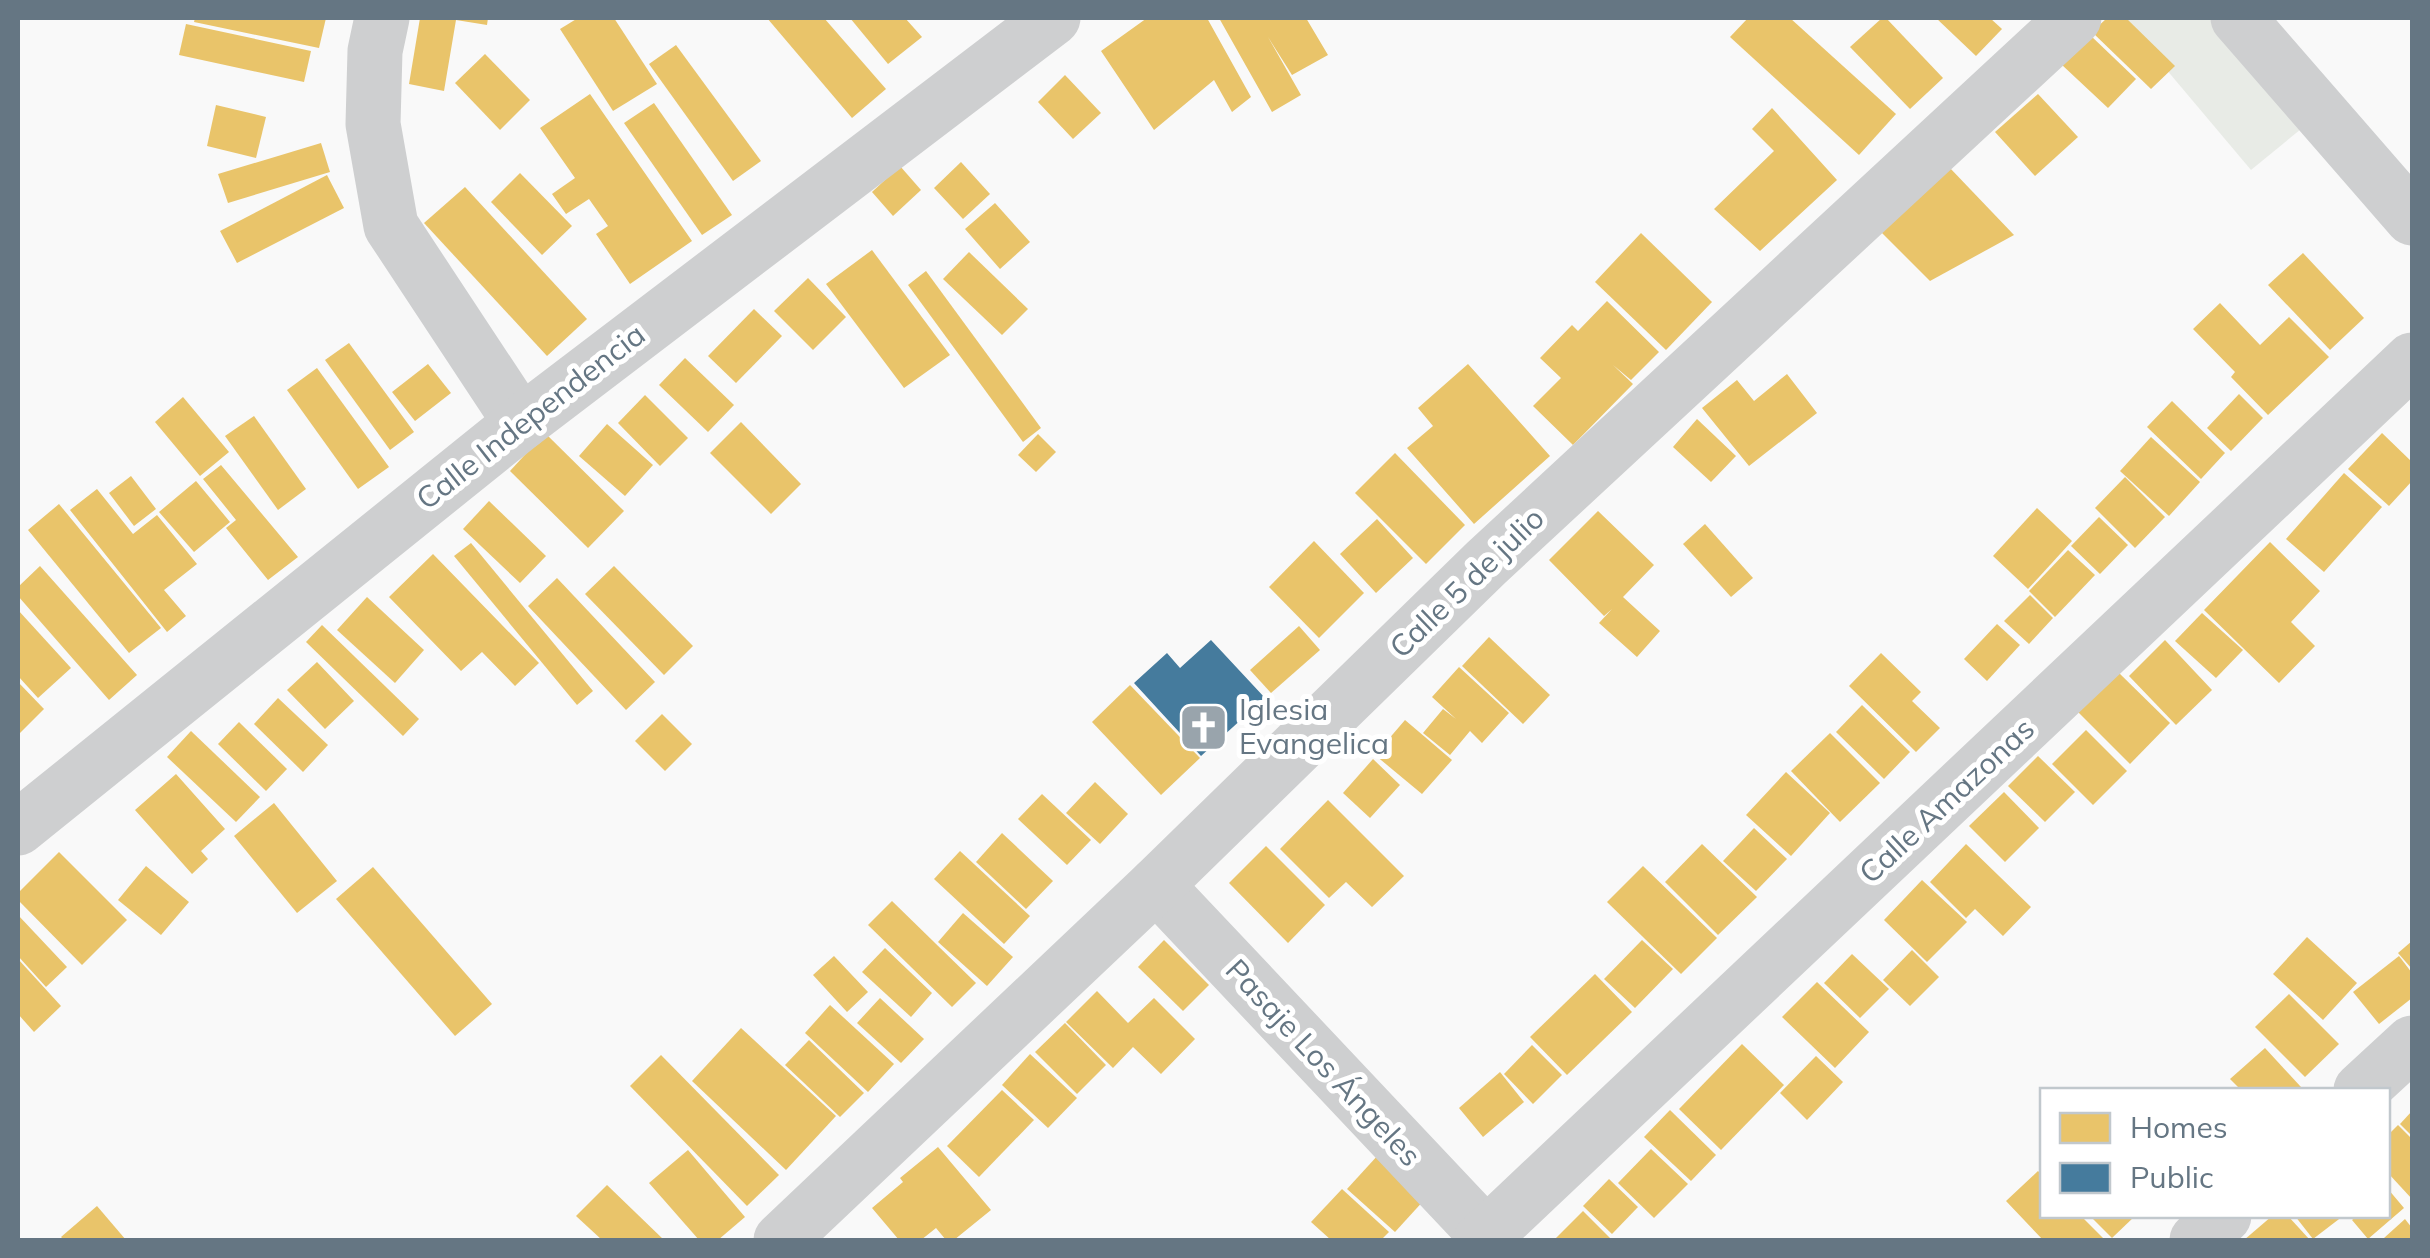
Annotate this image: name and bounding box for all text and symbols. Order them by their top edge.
street label: Calle Independencia [408,315,652,517]
street label: Calle 5 de julio [1381,499,1552,666]
place label: Iglesia Evangelica [1239,690,1389,762]
church icon: Iglesia Evangelica [1178,701,1230,753]
street label: Calle Amazonas [1851,709,2042,891]
street label: Pasaje Los Ángeles [1218,951,1429,1174]
legend [2040,1088,2390,1218]
text: Homes [2130,1108,2228,1146]
text: Public [2130,1158,2214,1196]

